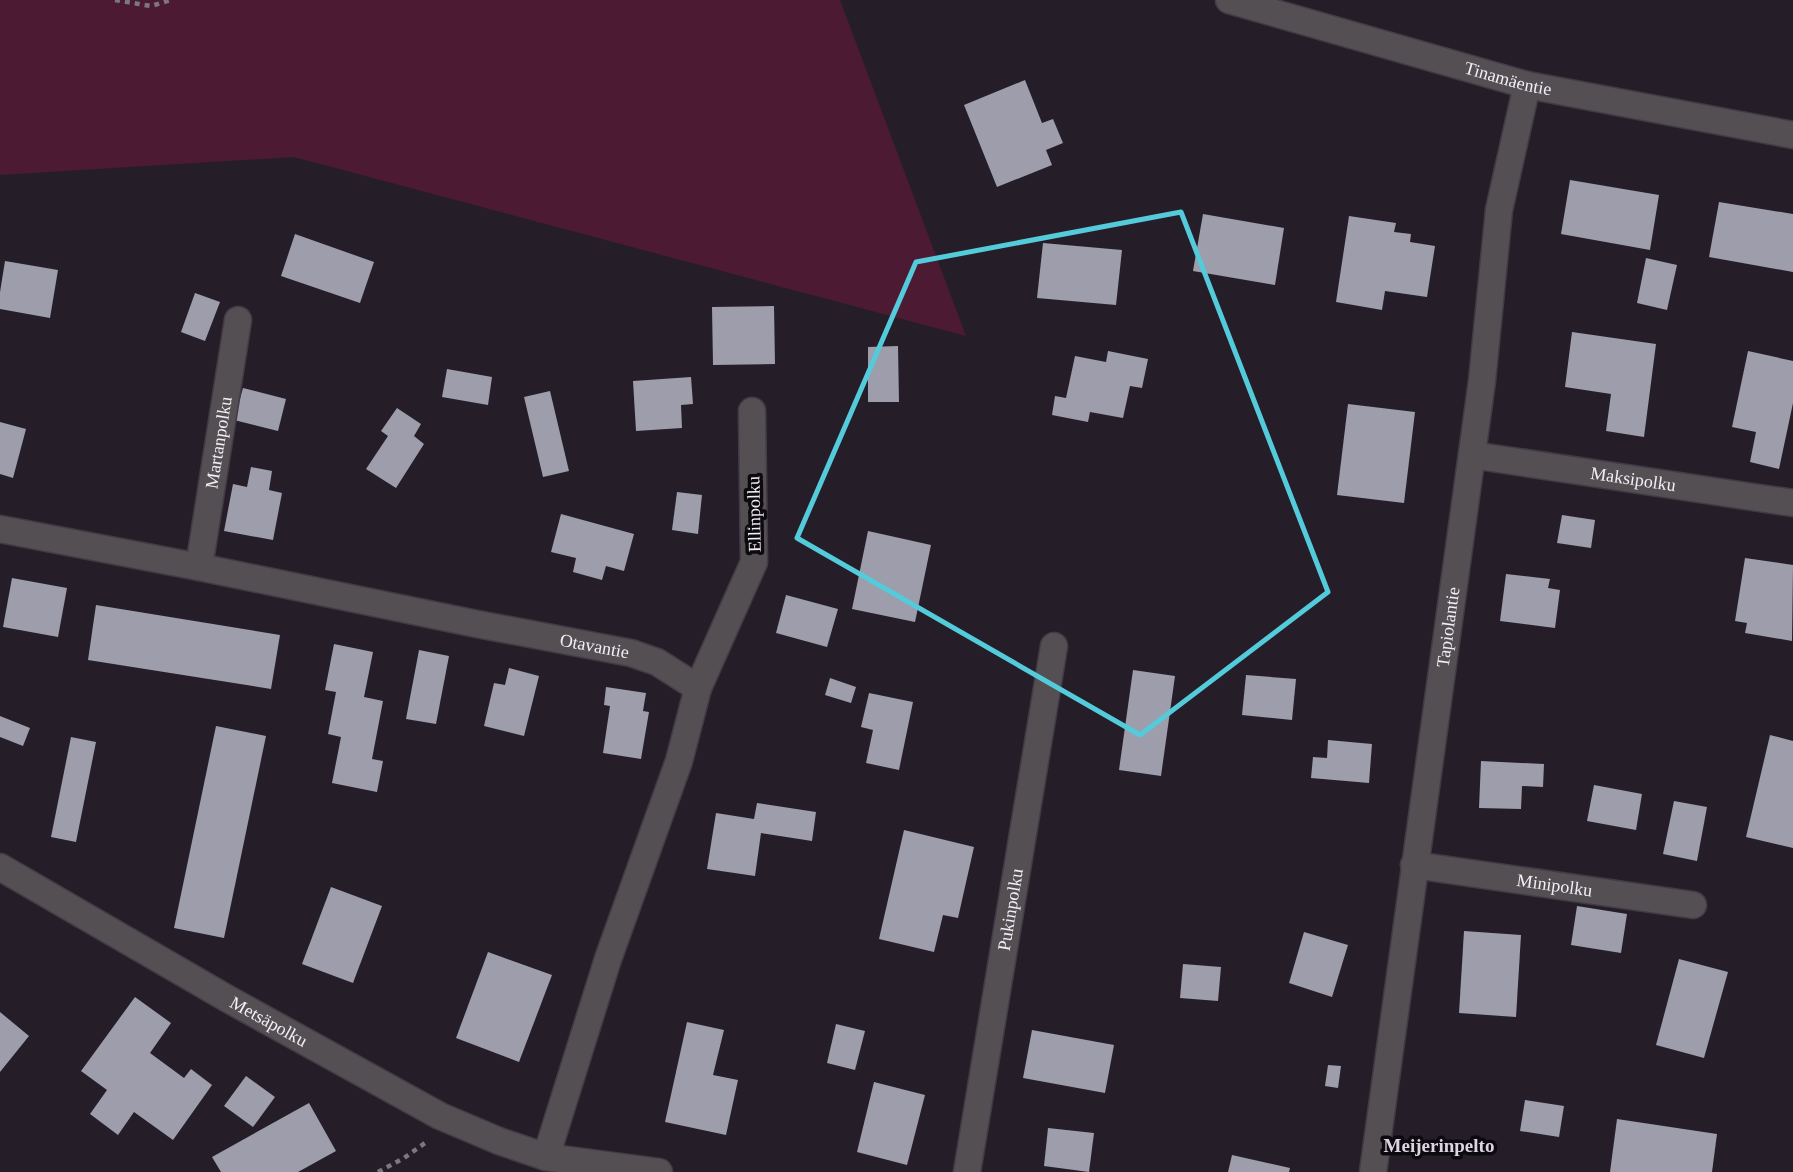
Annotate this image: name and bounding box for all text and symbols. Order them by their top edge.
street label: Tinamäentie [1462,58,1553,99]
street label: Martanpolku [202,395,236,490]
street label: Maksipolku [1589,463,1677,495]
street label: Ellinpolku [743,476,765,552]
street label: Tapiolantie [1433,586,1464,669]
street label: Otavantie [558,630,631,662]
street label: Pukinpolku [994,867,1027,952]
street label: Minipolku [1515,870,1594,900]
street label: Metsäpolku [227,992,311,1051]
district label: Meijerinpelto [1384,1135,1494,1156]

